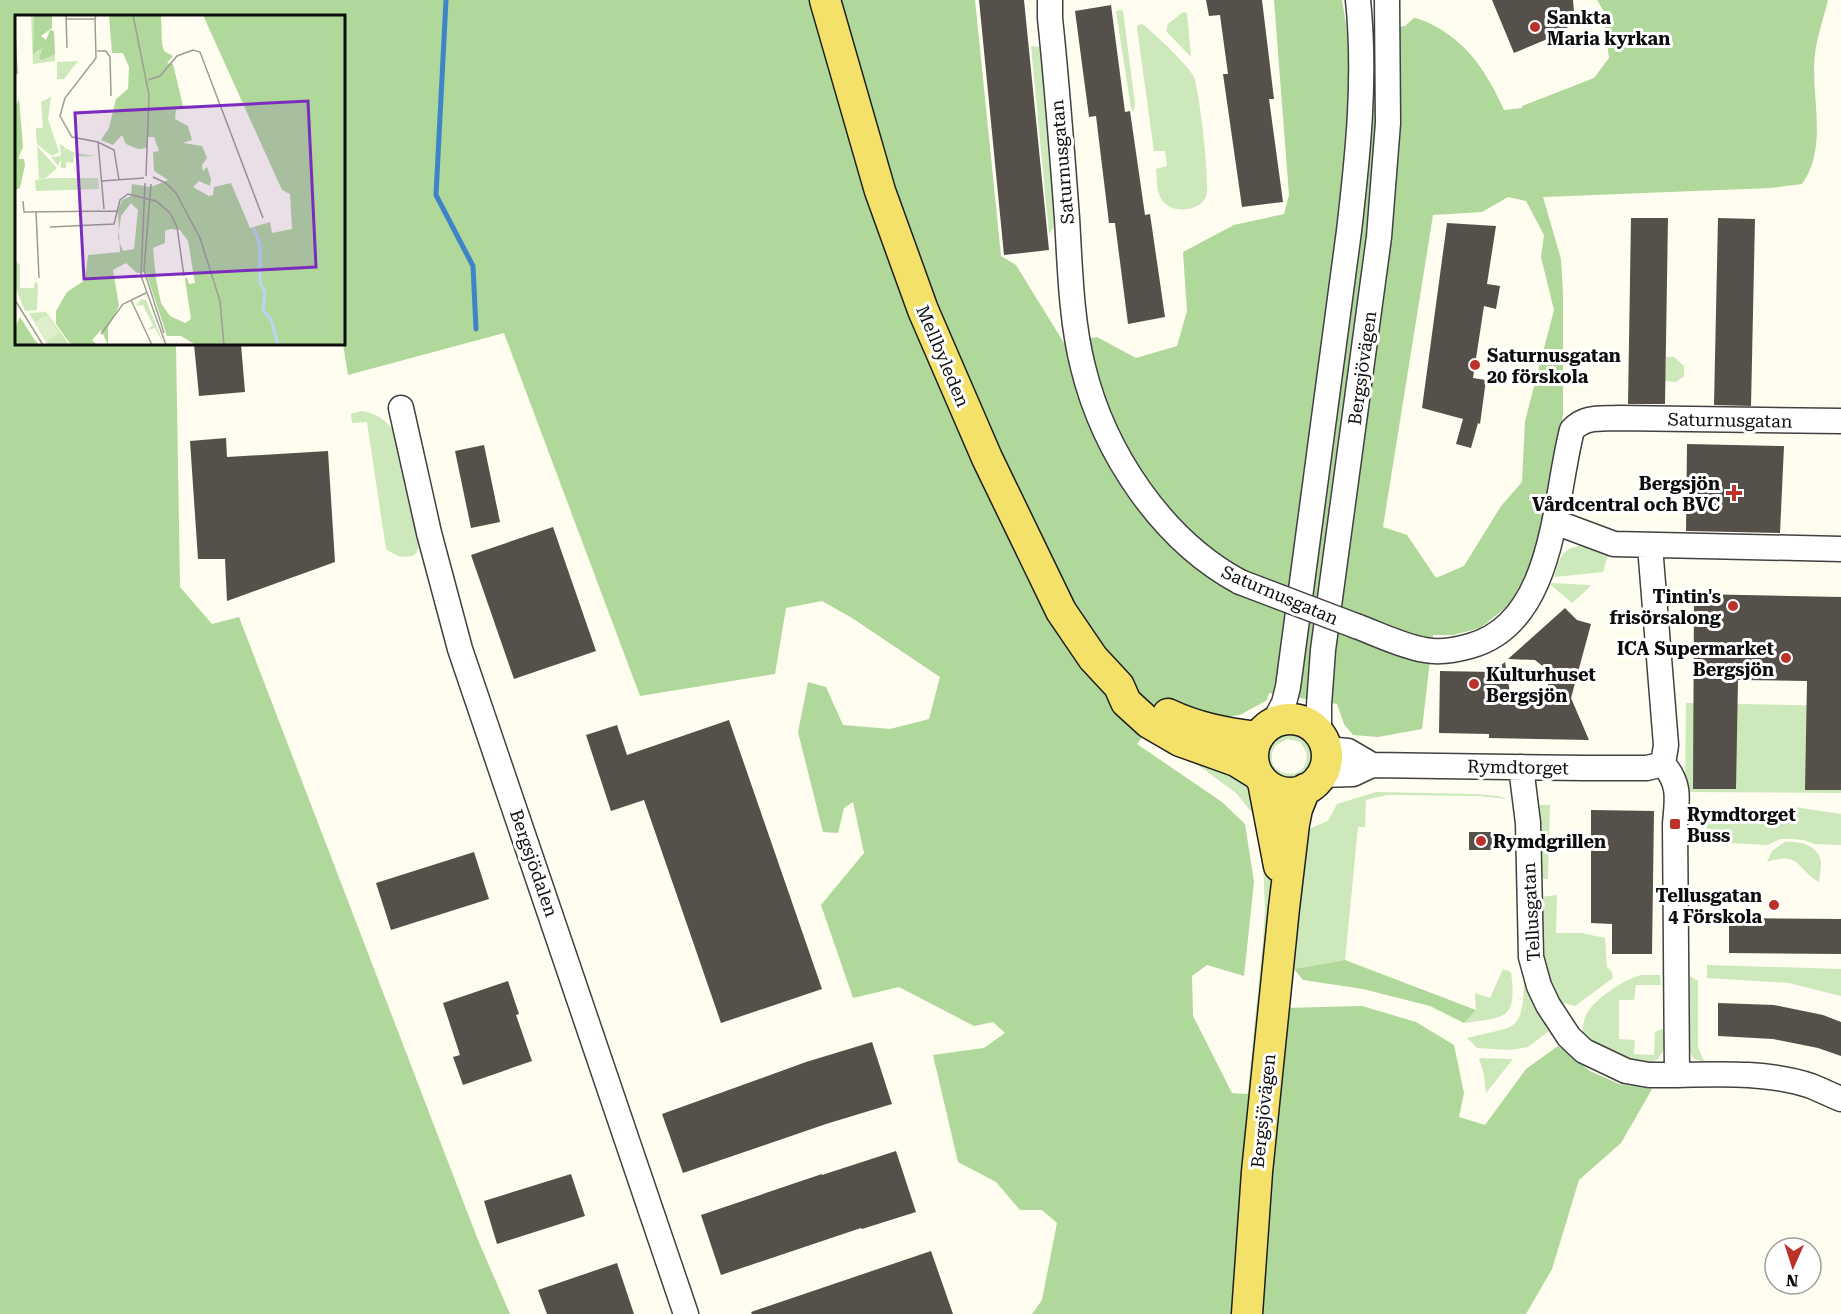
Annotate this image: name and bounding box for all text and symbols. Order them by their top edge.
place label: Sankta Maria kyrkan [1547,7,1670,49]
inset map [15,15,345,345]
marker: Sankta Maria kyrkan [1528,20,1542,34]
street label: Saturnusgatan [1046,98,1078,225]
street label: Mellbyleden [912,302,974,410]
street label: Bergsjövägen [1344,309,1380,426]
place label: Saturnusgatan 20 förskola [1487,345,1621,387]
marker: Saturnusgatan 20 förskola [1468,358,1482,372]
street label: Saturnusgatan [1667,408,1793,432]
place label: Bergsjön Vårdcentral och BVC [1532,473,1720,515]
marker: Bergsjön Vårdcentral och BVC [1725,484,1743,502]
street label: Saturnusgatan [1218,561,1342,629]
place label: Tintin's frisörsalong [1609,586,1722,628]
marker: Tintin's frisörsalong [1726,599,1740,613]
place label: ICA Supermarket Bergsjön [1617,638,1774,680]
marker: ICA Supermarket Bergsjön [1779,651,1793,665]
place label: Kulturhuset Bergsjön [1486,664,1596,706]
marker: Kulturhuset Bergsjön [1467,677,1481,691]
street label: Rymdtorget [1467,756,1569,778]
place label: Rymdtorget Buss [1687,804,1796,846]
street label: Bergsjödalen [506,806,562,920]
marker: Rymdtorget Buss [1668,817,1682,831]
place label: Rymdgrillen [1493,831,1606,852]
marker: Rymdgrillen [1474,834,1488,848]
street label: Tellusgatan [1518,862,1544,962]
place label: Tellusgatan 4 Förskola [1655,885,1762,927]
marker: Tellusgatan 4 Förskola [1767,898,1781,912]
street label: Bergsjövägen [1247,1052,1279,1169]
north arrow [1763,1236,1823,1296]
text: N [1786,1271,1799,1290]

